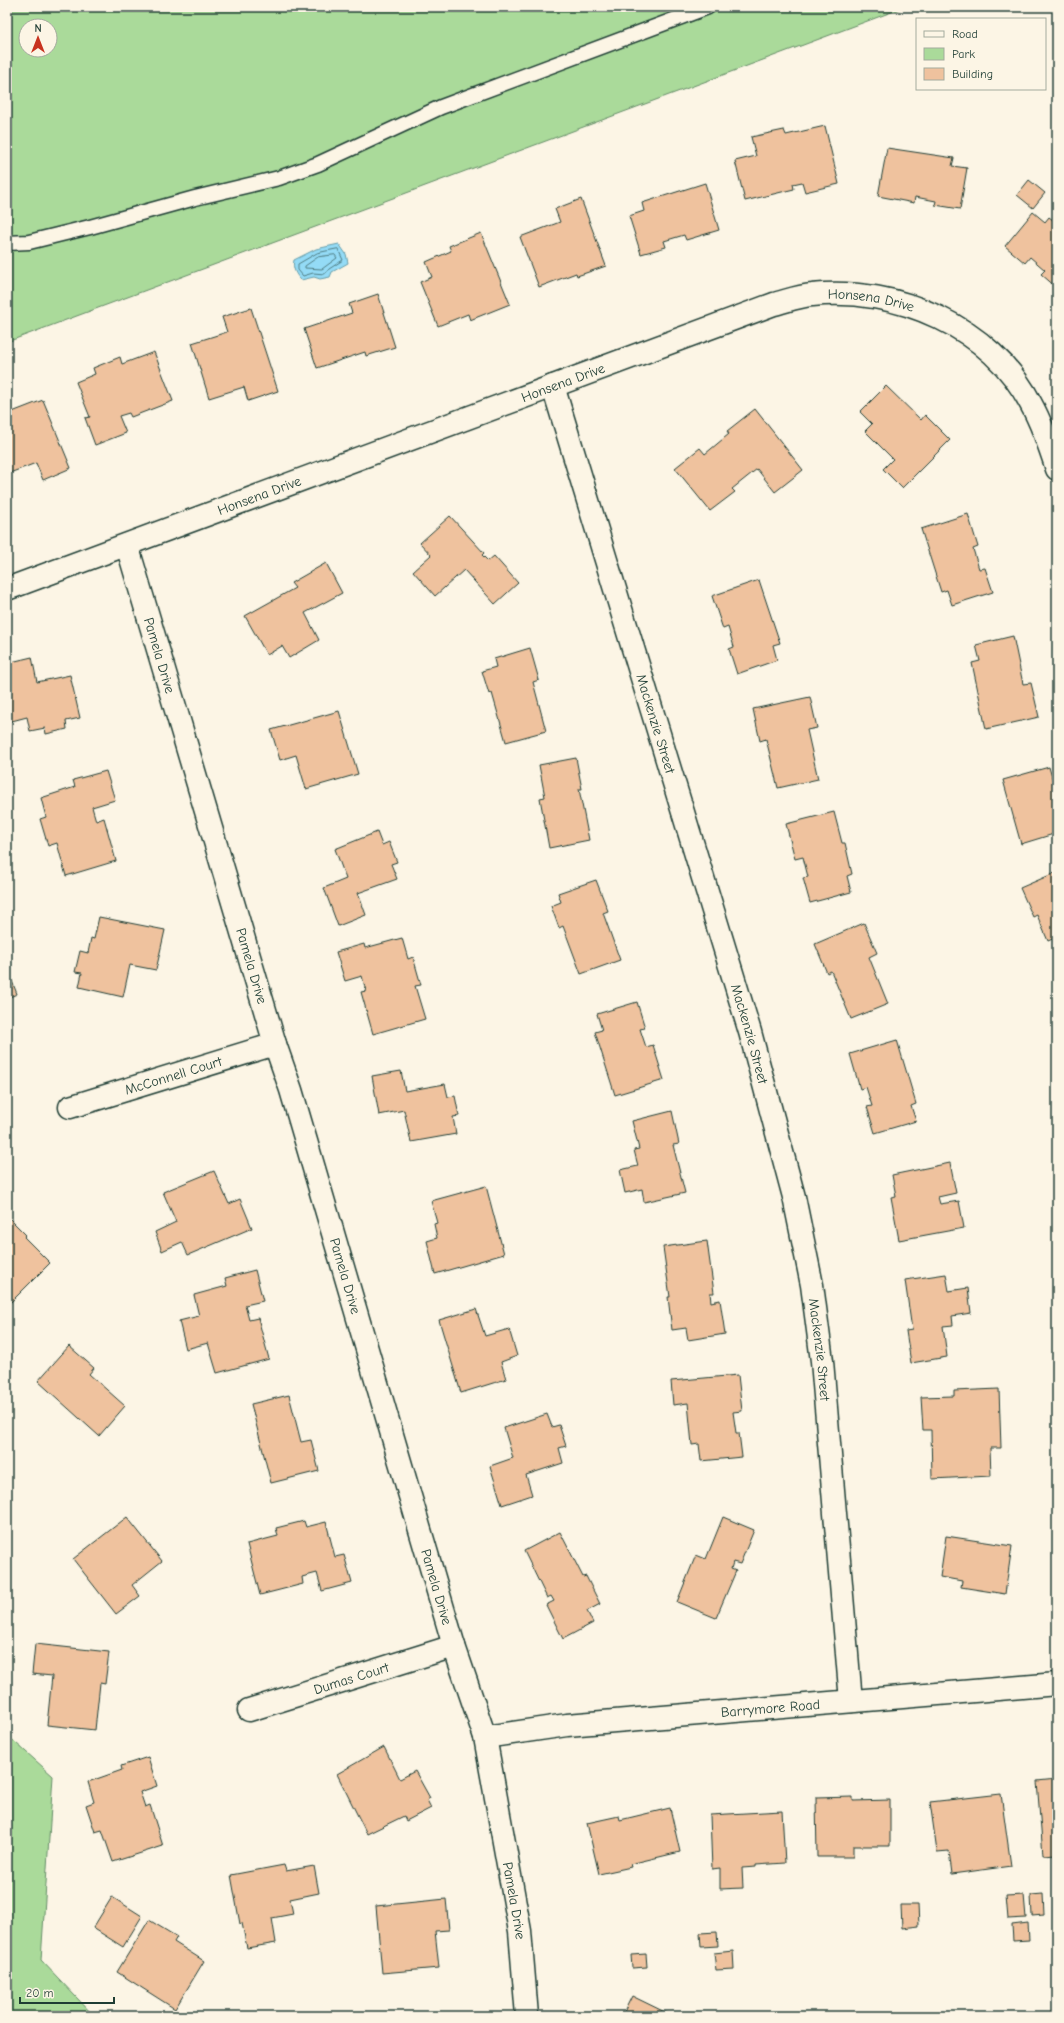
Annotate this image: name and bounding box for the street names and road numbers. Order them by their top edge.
street label: Honsena Drive [828,285,917,315]
street label: Honsena Drive [519,359,607,406]
street label: Honsena Drive [215,472,303,519]
street label: Pamela Drive [140,615,179,695]
street label: Mackenzie Street [633,672,679,776]
street label: Pamela Drive [233,926,271,1006]
street label: Mackenzie Street [727,982,772,1086]
street label: McConnell Court [123,1052,225,1098]
street label: Pamela Drive [326,1236,365,1316]
street label: Mackenzie Street [805,1297,834,1402]
street label: Pamela Drive [418,1547,456,1627]
street label: Dumas Court [311,1658,392,1698]
street label: Barrymore Road [720,1695,821,1721]
street label: Pamela Drive [499,1861,529,1940]

